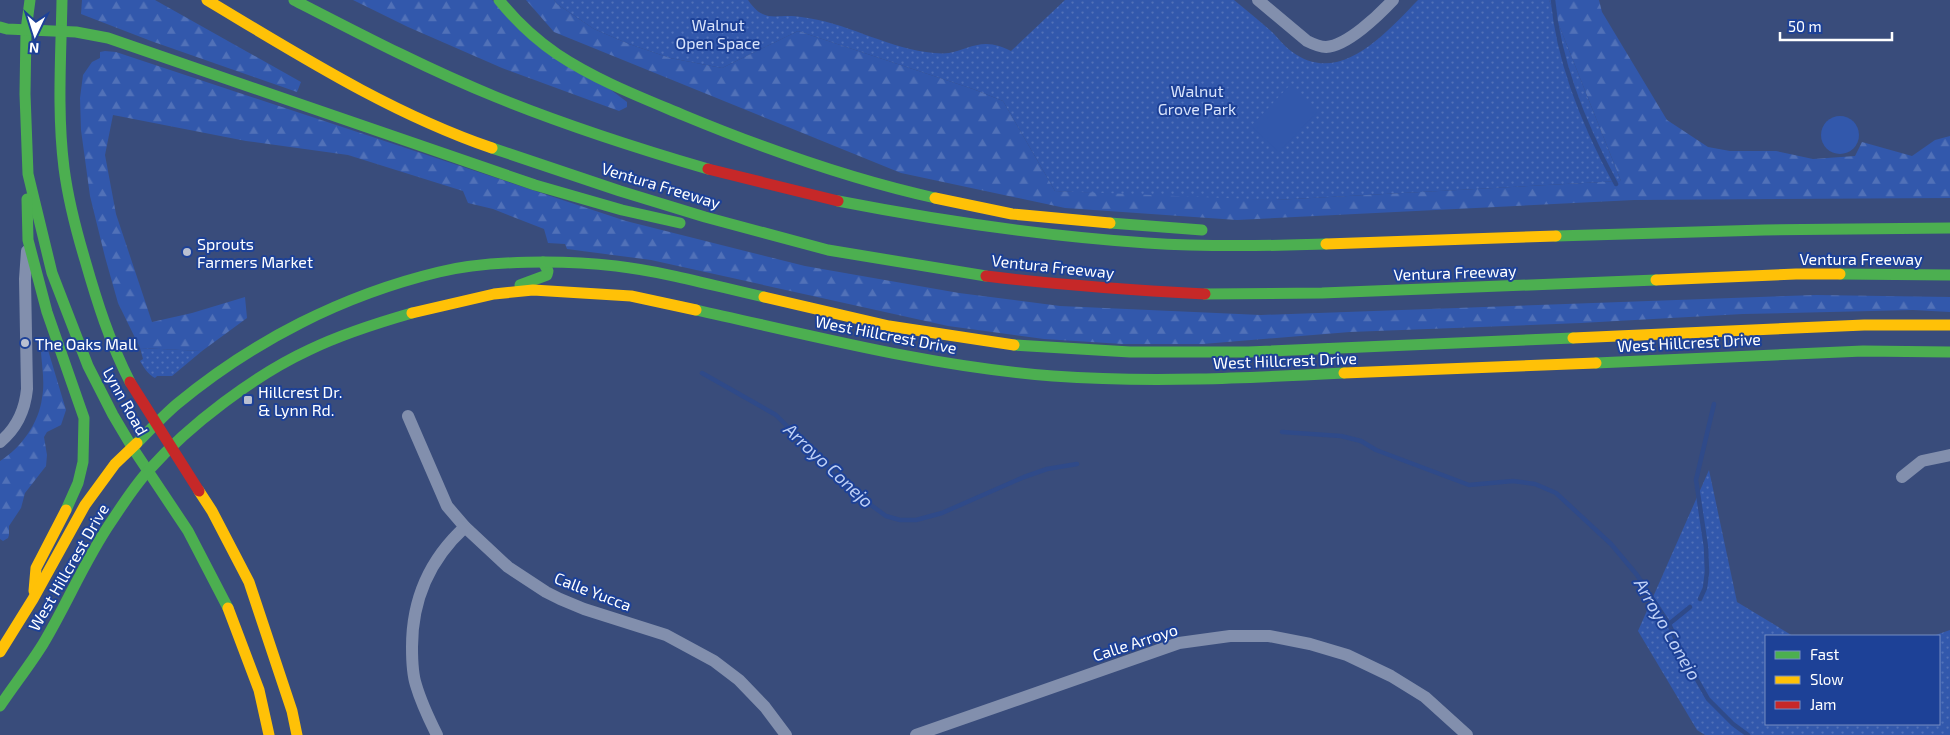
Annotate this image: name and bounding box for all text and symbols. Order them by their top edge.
north arrow [10,10,60,60]
scale bar [1780,10,1892,42]
park label: Walnut Open Space [676,15,760,52]
text: 50 m [1788,17,1822,35]
text: N [28,40,40,57]
park label: Walnut Grove Park [1158,81,1236,118]
street label: Ventura Freeway [599,158,723,212]
place label: Sprouts Farmers Market [197,234,313,271]
marker: Sprouts Farmers Market [181,246,193,258]
street label: Ventura Freeway [1799,249,1923,268]
street label: Ventura Freeway [991,250,1116,282]
street label: Ventura Freeway [1393,260,1517,284]
street label: West Hillcrest Drive [814,311,958,357]
street label: West Hillcrest Drive [1617,329,1761,355]
place label: The Oaks Mall [35,334,138,353]
marker: The Oaks Mall [19,337,31,349]
street label: West Hillcrest Drive [1213,348,1357,372]
street label: Lynn Road [100,364,152,438]
place label: Hillcrest Dr. & Lynn Rd. [258,382,342,419]
marker: Hillcrest Dr. & Lynn Rd. [242,394,254,406]
water label: Arroyo Conejo [779,417,878,512]
street label: West Hillcrest Drive [24,500,112,634]
street label: Calle Yucca [552,568,634,614]
water label: Arroyo Conejo [1629,573,1706,684]
street label: Calle Arroyo [1090,619,1180,665]
legend [1765,635,1940,725]
text: Fast [1810,645,1840,663]
text: Slow [1810,670,1844,688]
text: Jam [1810,695,1836,713]

